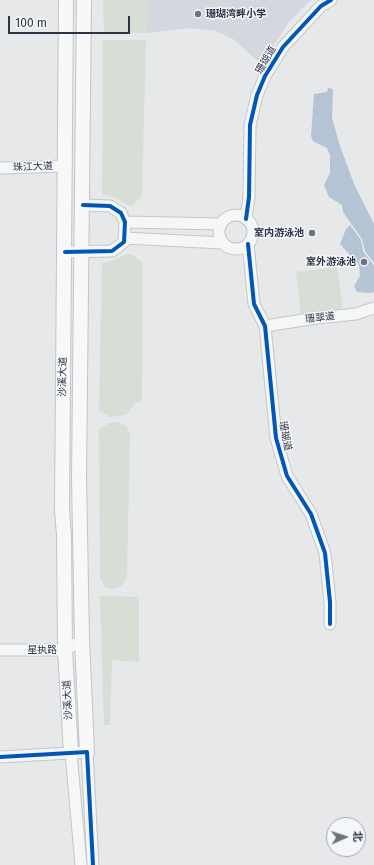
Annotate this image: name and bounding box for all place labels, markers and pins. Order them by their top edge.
place label: 珊瑚湾畔小学 [206,8,266,20]
marker: 珊瑚湾畔小学 [193,9,203,19]
place label: 室内游泳池 [254,227,304,239]
marker: 室内游泳池 [307,228,317,238]
place label: 室外游泳池 [306,256,356,268]
marker: 室外游泳池 [359,257,369,267]

